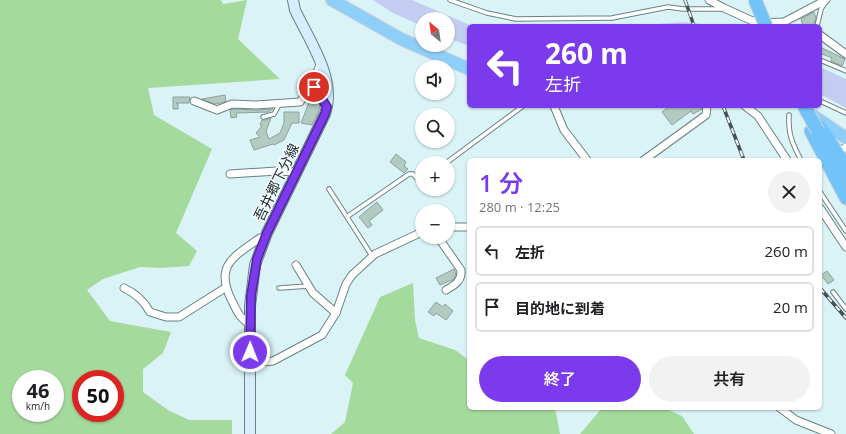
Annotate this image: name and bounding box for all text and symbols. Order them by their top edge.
north arrow [415,12,455,52]
map controls [415,12,455,244]
text: 260 m [545,34,628,72]
icon: left [479,40,531,92]
button: sound [415,60,455,100]
pin [297,70,331,104]
text: 左折 [545,72,581,96]
icon: arrive [303,76,325,98]
button: search [415,108,455,148]
street label: 吾井郷下分線 [249,140,303,224]
button: + [415,156,455,196]
text: 1 分 [479,166,523,199]
button: close [768,171,810,213]
text: 280 m · 12:25 [479,198,560,216]
button: − [415,204,455,244]
icon: left [481,240,503,262]
text: 260 m [764,241,808,261]
text: 左折 [515,242,545,262]
icon: arrive [481,296,503,318]
text: 20 m [773,297,808,317]
text: 目的地に到着 [515,298,605,318]
position arrow [229,331,271,373]
button: 終了 [479,356,641,402]
button: 共有 [649,356,810,402]
speed limit sign: 50 [72,370,124,422]
text: 46 [27,377,49,404]
text: km/h [26,399,50,413]

